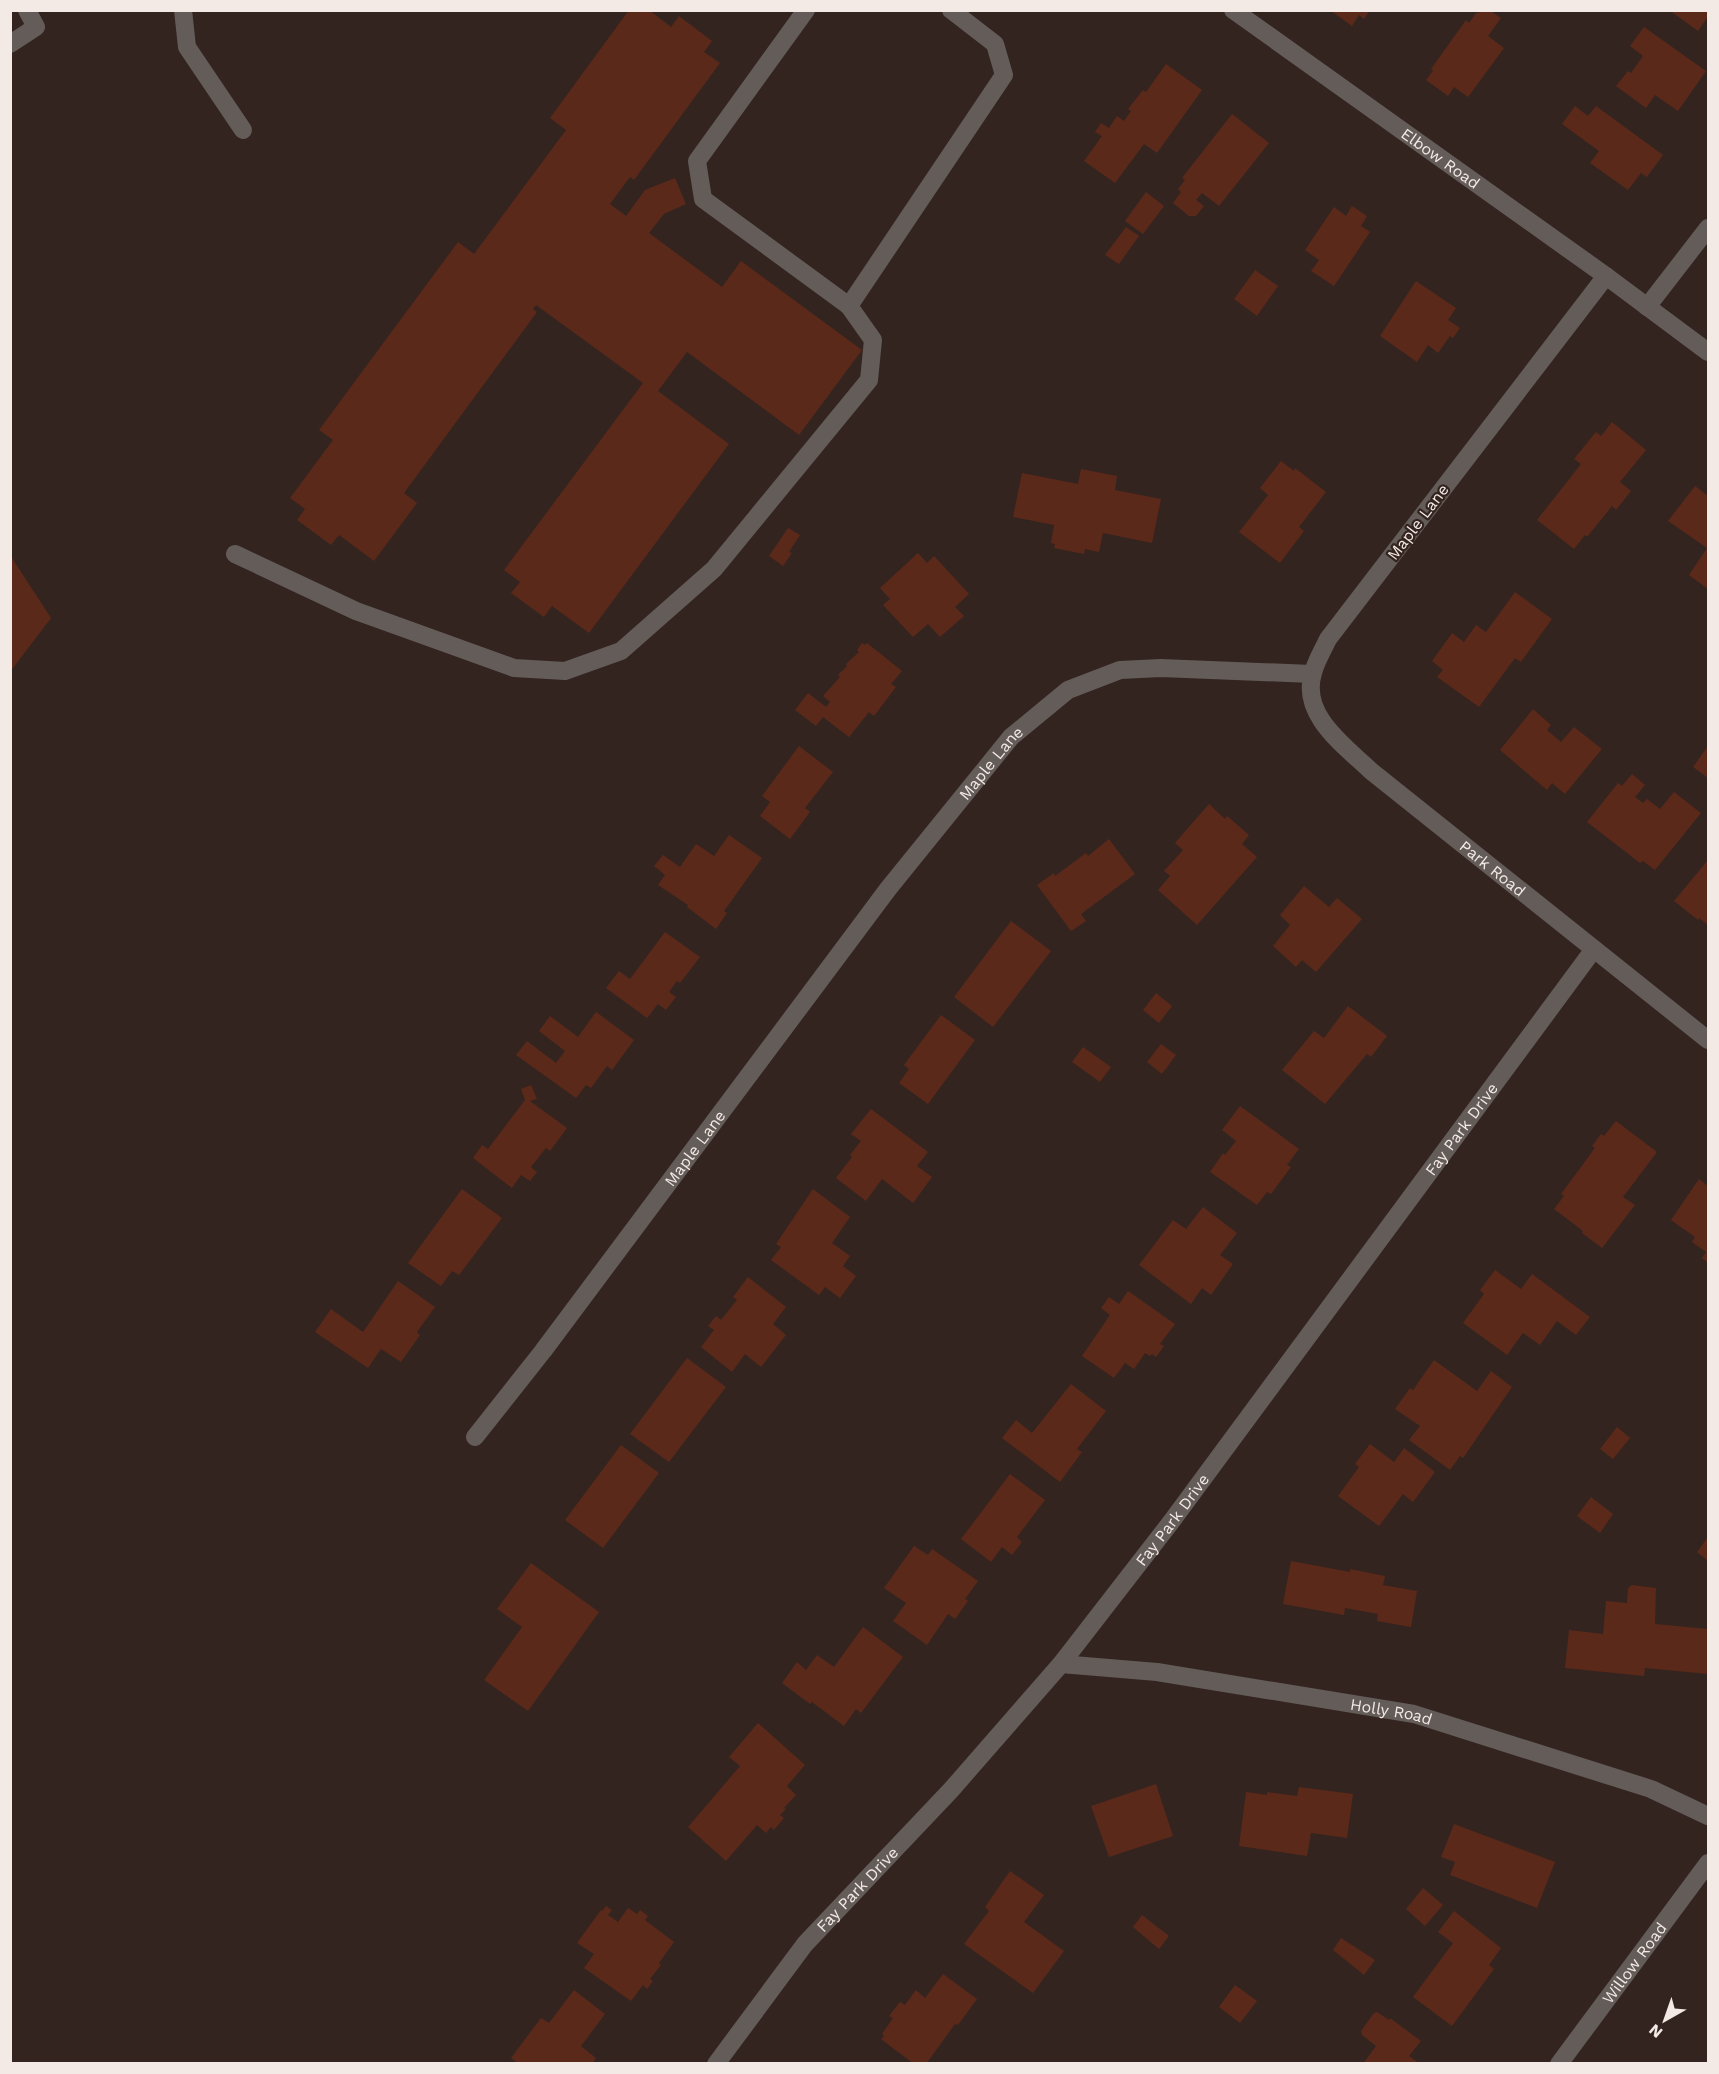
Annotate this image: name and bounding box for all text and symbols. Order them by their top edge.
street label: Elbow Road [1398,124,1484,193]
street label: Maple Lane [1383,480,1453,564]
street label: Maple Lane [955,722,1027,803]
street label: Park Road [1456,836,1529,900]
street label: Fay Park Drive [1421,1079,1502,1179]
street label: Maple Lane [660,1106,729,1190]
street label: Fay Park Drive [1131,1470,1213,1569]
street label: Holly Road [1349,1694,1435,1729]
street label: Fay Park Drive [812,1843,902,1936]
street label: Willow Road [1598,1918,1670,2007]
north arrow [1635,1990,1695,2050]
text: N [1645,2020,1666,2042]

